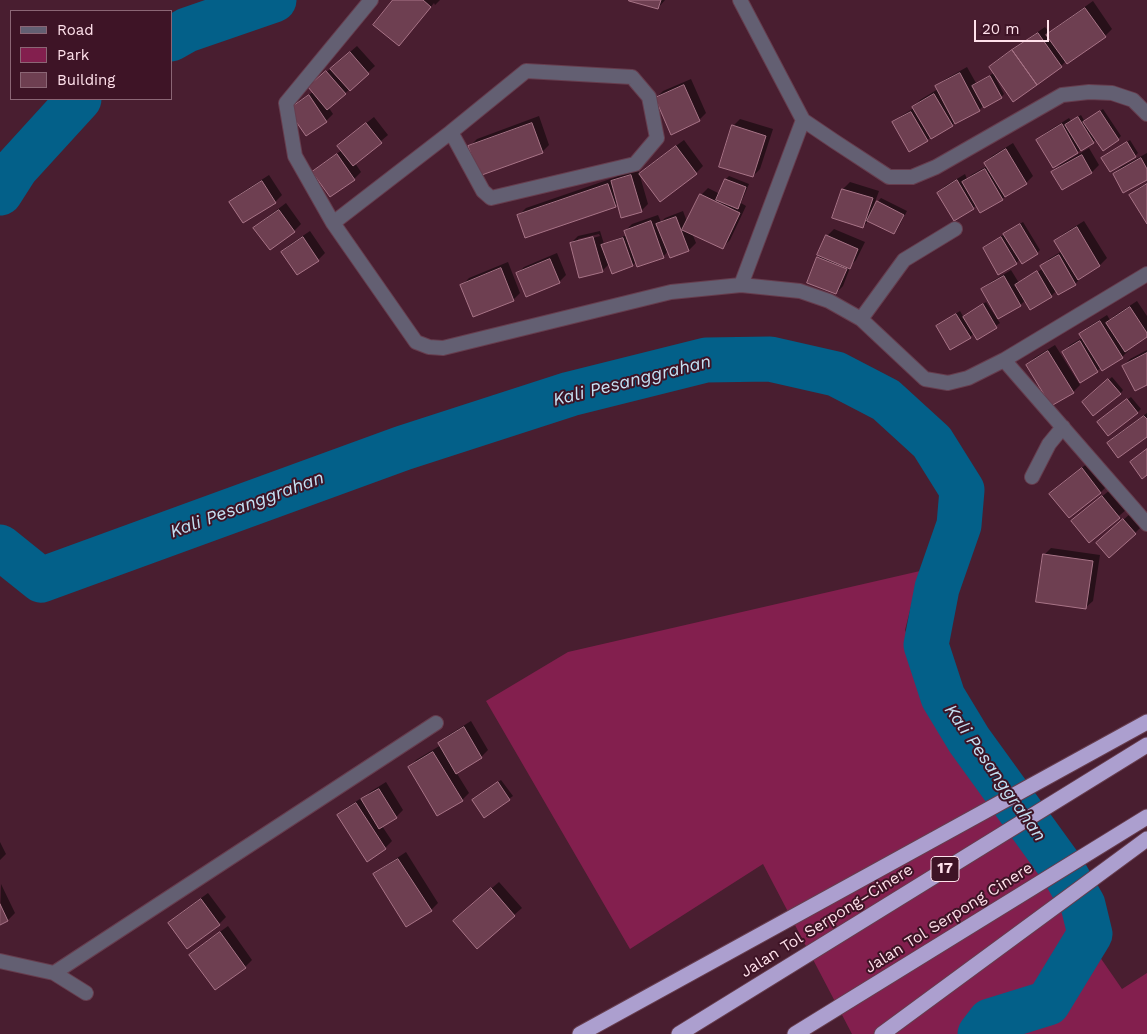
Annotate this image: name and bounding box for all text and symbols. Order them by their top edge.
legend [10,10,172,100]
scale bar [977,10,1052,42]
text: 20 m [982,20,1020,38]
text: Road [57,21,94,39]
text: Park [57,46,89,64]
text: Building [57,71,115,89]
water label: Kali Pesanggrahan [551,351,713,411]
water label: Kali Pesanggrahan [167,467,327,543]
water label: Kali Pesanggrahan [940,700,1050,846]
road number: 17 [931,856,959,882]
street label: Jalan Tol Serpong Cinere [861,858,1037,978]
street label: Jalan Tol Serpong–Cinere [737,860,917,982]

